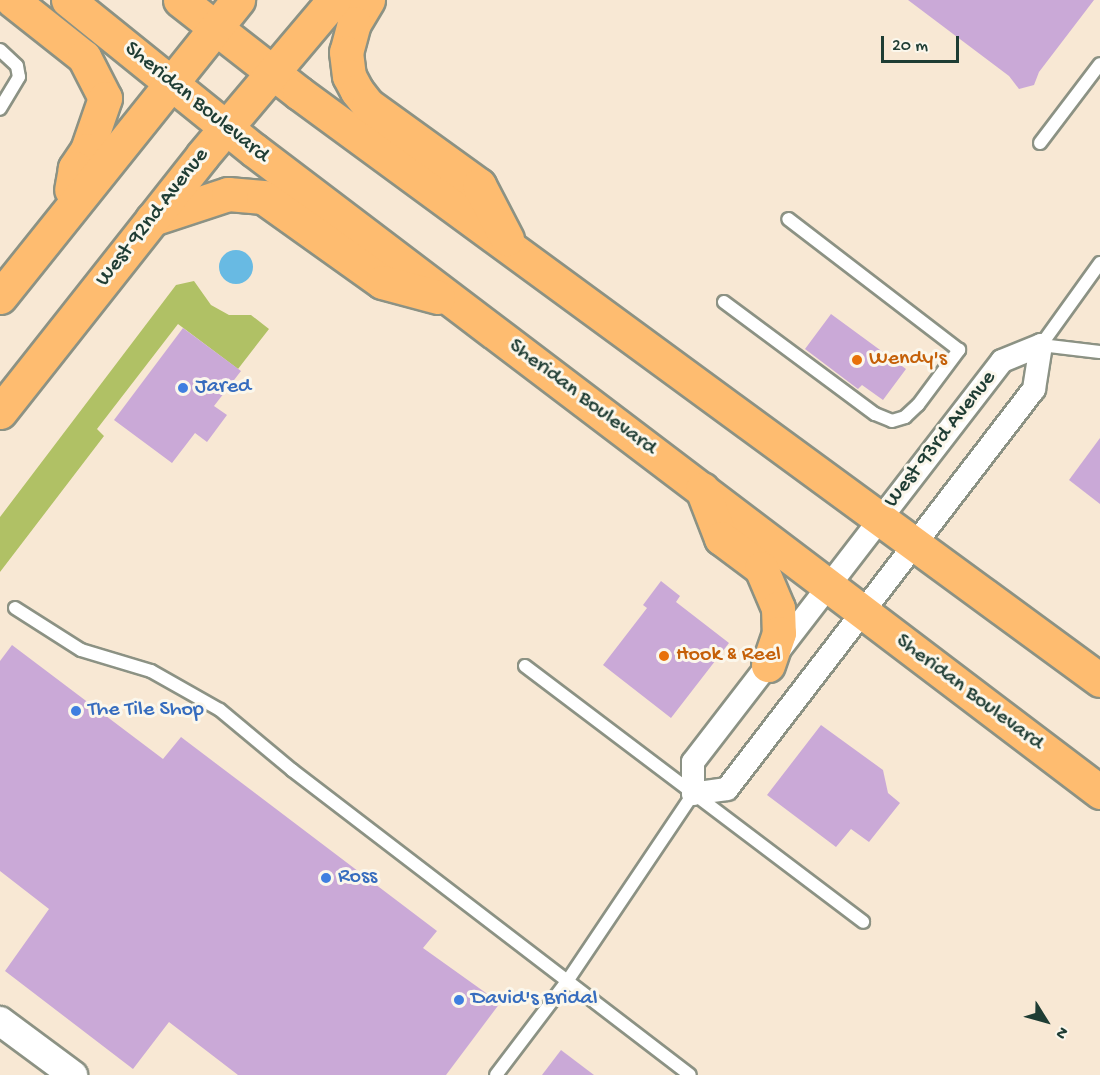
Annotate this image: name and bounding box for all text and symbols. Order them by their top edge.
scale bar [884,24,962,62]
text: 20 m [892,36,928,57]
street label: Sheridan Boulevard [118,37,274,169]
street label: West 92nd Avenue [91,143,215,293]
street label: Sheridan Boulevard [503,334,661,462]
place label: Wendy's [869,347,947,373]
marker: Wendy's [850,353,864,367]
street label: West 93rd Avenue [879,366,1003,514]
place label: Jared [195,375,251,401]
marker: Jared [176,381,190,395]
street label: Sheridan Boulevard [890,629,1048,757]
place label: Hook & Reel [676,643,781,669]
marker: Hook & Reel [657,649,671,663]
place label: The Tile Shop [88,698,204,724]
marker: The Tile Shop [69,704,83,718]
place label: Ross [338,865,377,891]
marker: Ross [319,871,333,885]
place label: David's Bridal [471,987,598,1013]
north arrow [1016,991,1076,1051]
marker: David's Bridal [452,993,466,1007]
text: N [1050,1022,1072,1042]

